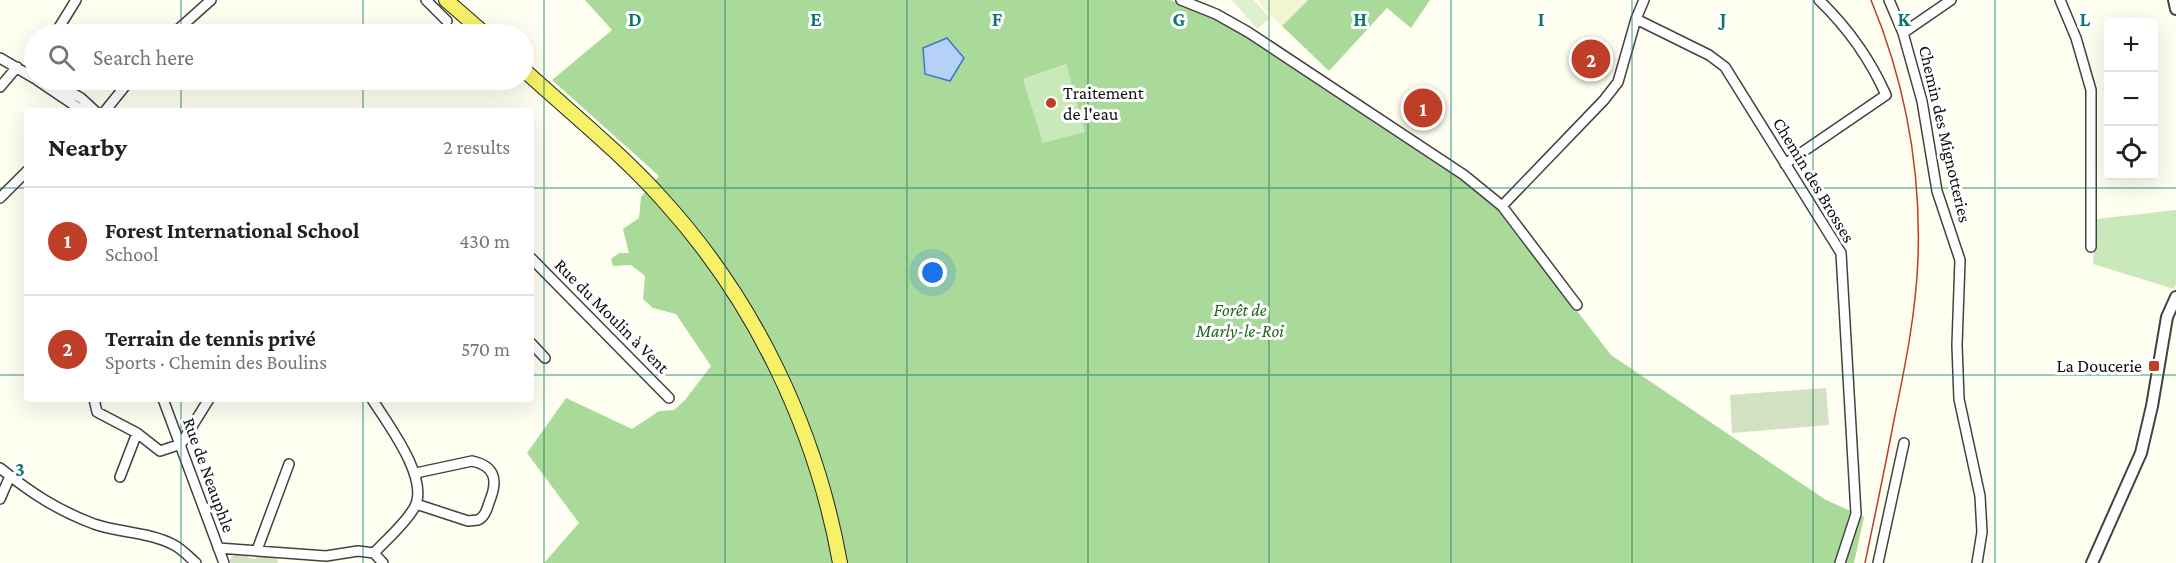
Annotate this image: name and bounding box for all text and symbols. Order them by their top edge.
text: D [628,8,642,30]
text: E [810,8,822,30]
text: F [992,8,1003,30]
text: G [1173,8,1186,30]
text: H [1353,8,1367,30]
text: I [1538,8,1545,30]
text: J [1718,8,1727,30]
text: K [1898,8,1912,30]
text: L [2080,8,2091,30]
map controls [2104,18,2158,180]
button: + [2104,18,2158,72]
search box [24,24,534,90]
pin: 2 [1572,36,1610,82]
icon: search [45,41,78,74]
street label: Chemin des Mignotteries [1915,44,1975,224]
text: Search here [93,45,194,70]
button: − [2104,72,2158,126]
place label: Traitement de l'eau [1063,83,1145,124]
pin: 1 [1404,86,1442,130]
marker: Traitement de l'eau [1044,96,1058,110]
street label: Chemin des Brosses [1769,114,1859,246]
button: locate [2104,126,2158,180]
text: Nearby [48,133,127,162]
text: 2 results [443,136,510,158]
text: Forest International School [105,218,359,243]
text: 1 [64,230,71,252]
text: 430 m [459,230,510,252]
text: School [105,243,158,265]
street label: Rue du Moulin à Vent [551,255,674,378]
your location [918,258,947,287]
park label: Forêt de Marly-le-Roi [1195,300,1284,341]
text: Terrain de tennis privé [105,326,316,351]
text: 2 [62,338,73,360]
text: 570 m [461,338,510,360]
text: Sports · Chemin des Boulins [105,351,327,373]
place label: La Doucerie [2057,356,2142,376]
marker: La Doucerie [2147,359,2161,373]
street label: Rue de Neauphle [179,415,239,535]
text: 3 [15,458,25,480]

